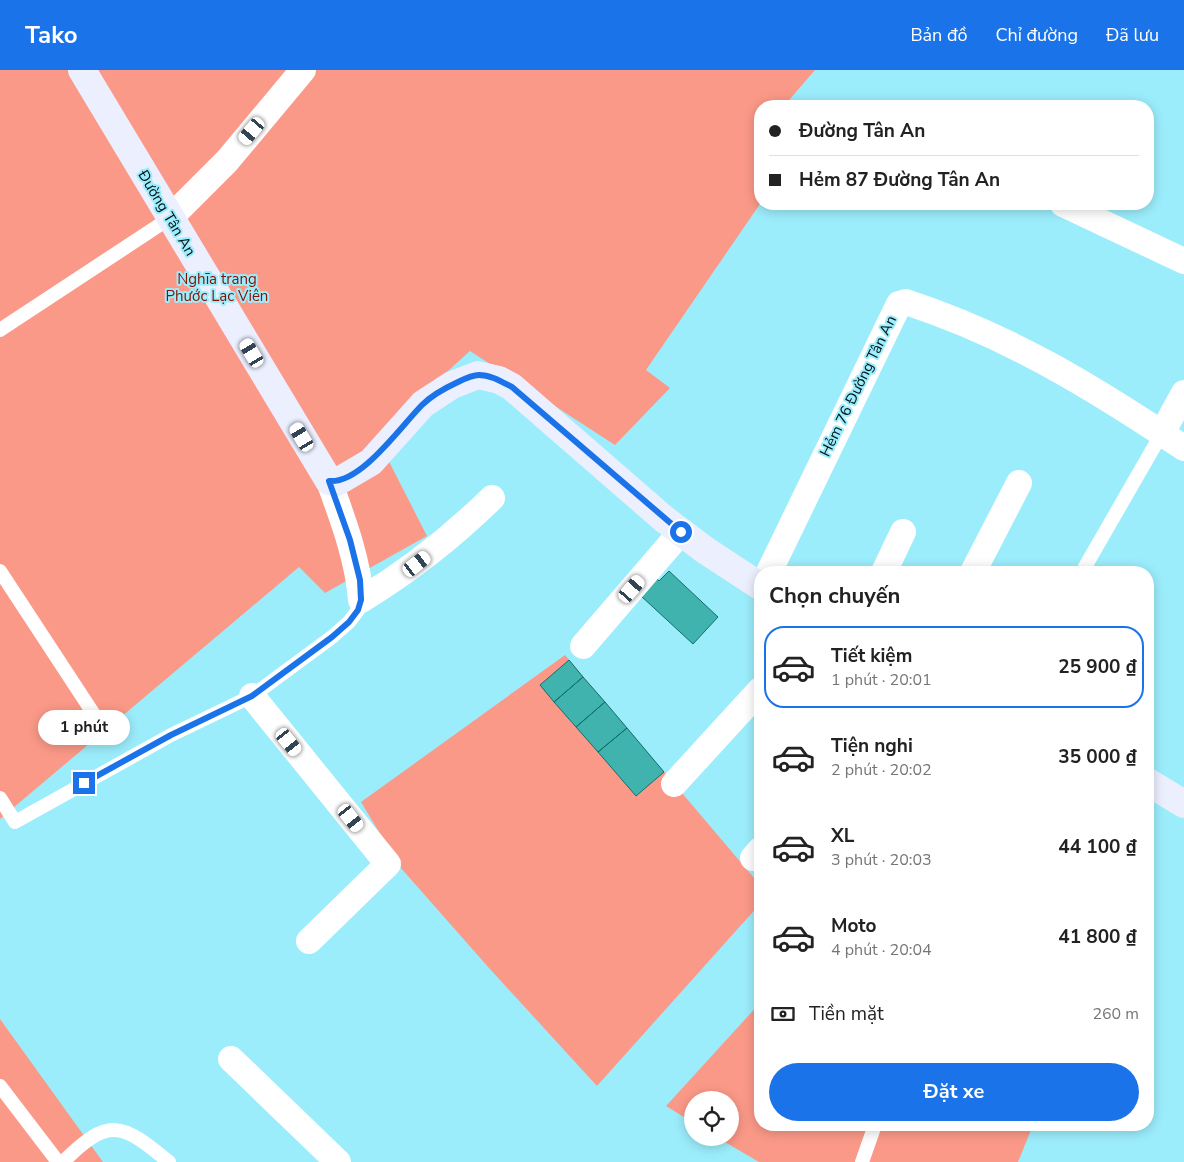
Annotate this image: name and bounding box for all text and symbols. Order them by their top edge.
text: Tako [25,19,78,51]
text: Bản đồ [910,23,967,47]
text: Chỉ đường [995,23,1078,47]
text: Đã lưu [1106,23,1159,47]
car [236,115,267,147]
text: Đường Tân An [799,118,925,144]
street label: Đường Tân An [133,166,200,260]
text: Hẻm 87 Đường Tân An [799,167,1000,193]
park label: Nghĩa trang Phước Lạc Viên [166,269,268,306]
street label: Hẻm 76 Đường Tân An [815,312,901,460]
car [237,336,266,370]
car [287,420,316,454]
route start [670,521,692,543]
car [400,549,433,579]
car [616,573,647,605]
text: Chọn chuyến [769,581,900,611]
text: Tiết kiệm [831,643,912,669]
icon: car [771,645,816,690]
text: 25 900 ₫ [1058,654,1137,680]
text: 1 phút · 20:01 [831,669,932,691]
callout: 1 phút [38,710,130,746]
text: 1 phút [60,716,108,738]
car [273,726,304,758]
text: Tiện nghi [831,733,913,759]
icon: car [771,735,816,780]
text: 35 000 ₫ [1058,744,1137,770]
text: 2 phút · 20:02 [831,759,932,781]
route end [73,772,95,794]
car [335,802,366,834]
text: XL [831,823,854,849]
icon: car [771,825,816,870]
text: 44 100 ₫ [1058,834,1137,860]
text: 3 phút · 20:03 [831,849,932,871]
text: Moto [831,913,877,939]
icon: car [771,915,816,960]
text: 41 800 ₫ [1058,924,1137,950]
text: 4 phút · 20:04 [831,939,932,961]
icon: cash [769,1000,797,1028]
text: Tiền mặt [809,1001,884,1027]
text: 260 m [1092,1003,1139,1025]
button: Đặt xe [769,1063,1139,1121]
map controls [684,1091,739,1146]
button: locate [684,1091,739,1146]

